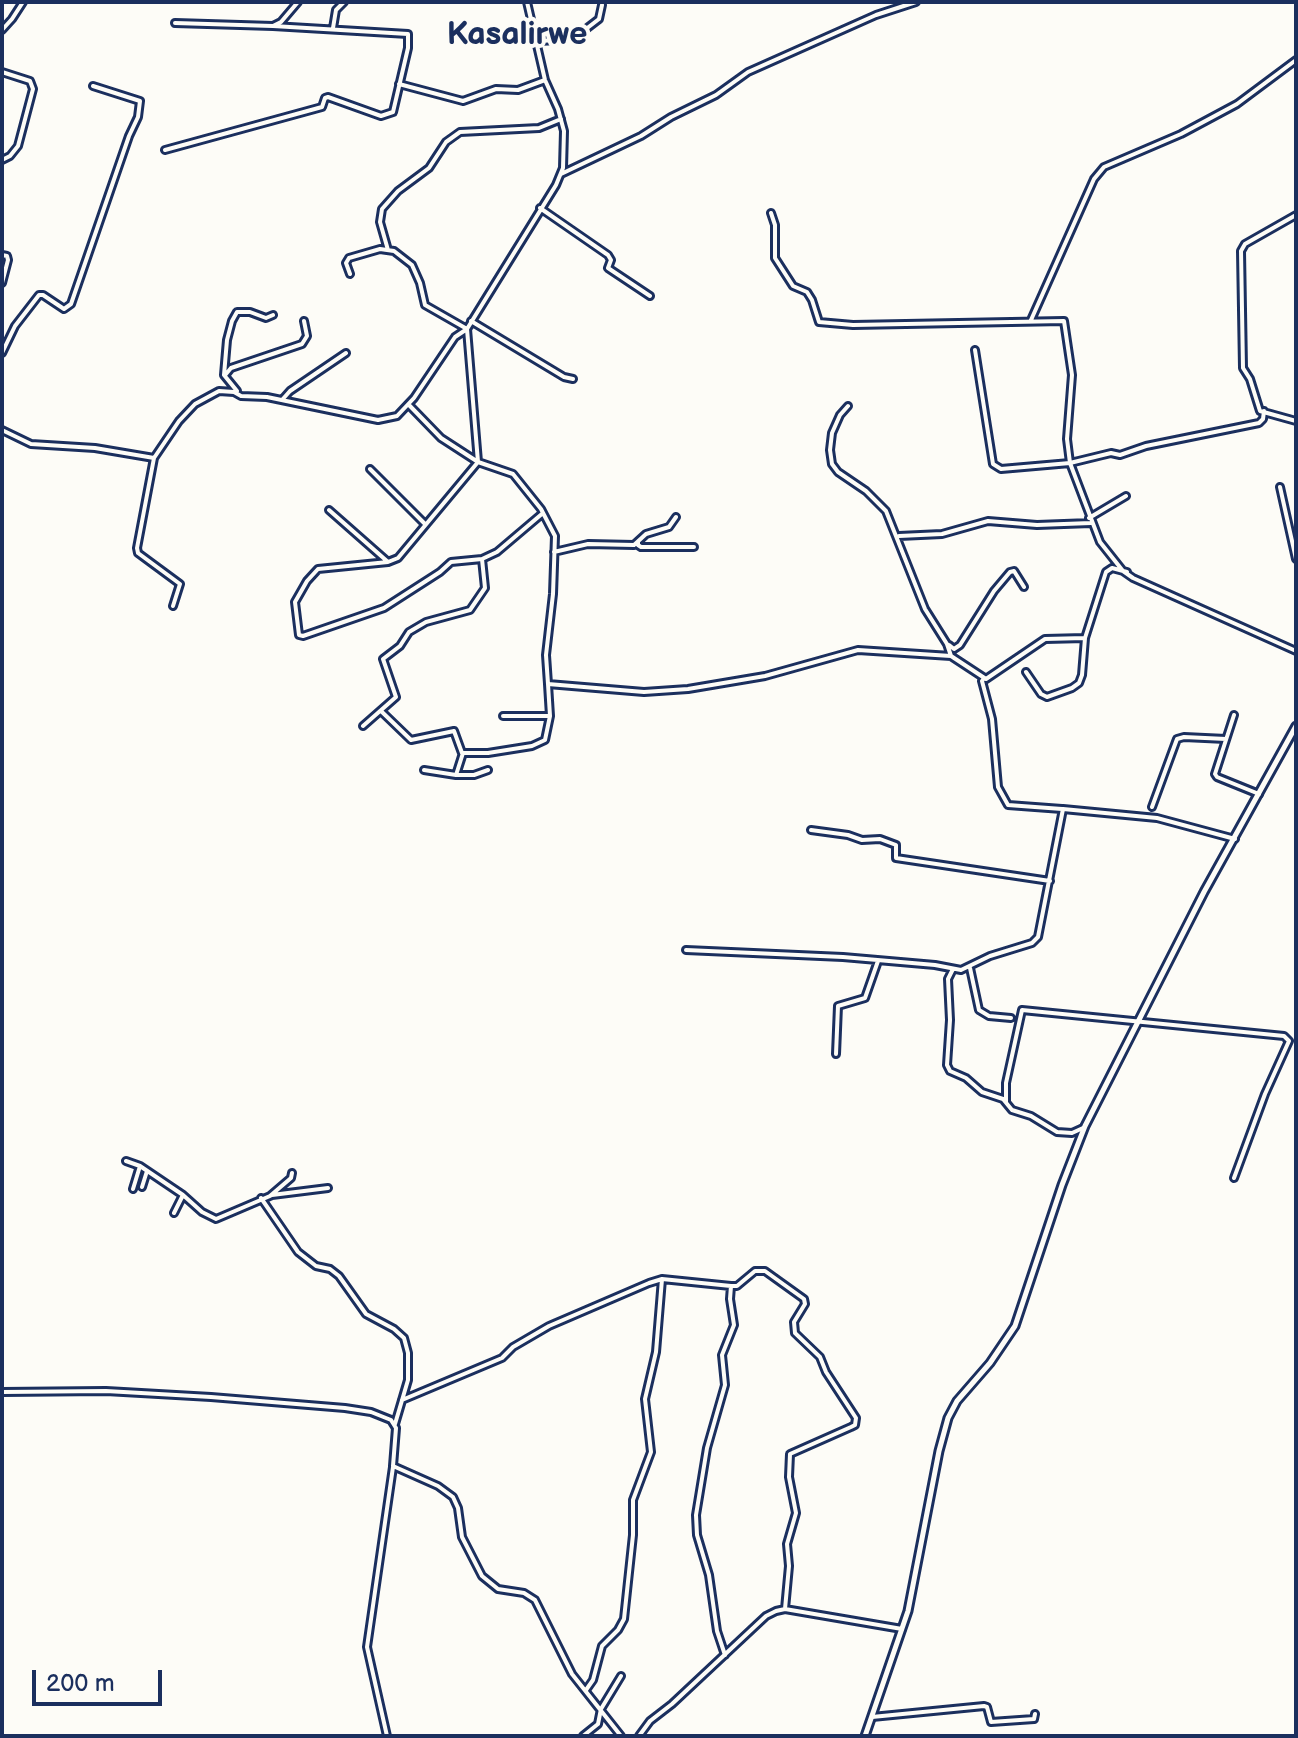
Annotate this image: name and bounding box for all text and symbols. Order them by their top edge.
district label: Kasalirwe [447,17,587,55]
scale bar [36,1654,166,1704]
text: 200 m [46,1669,115,1698]

